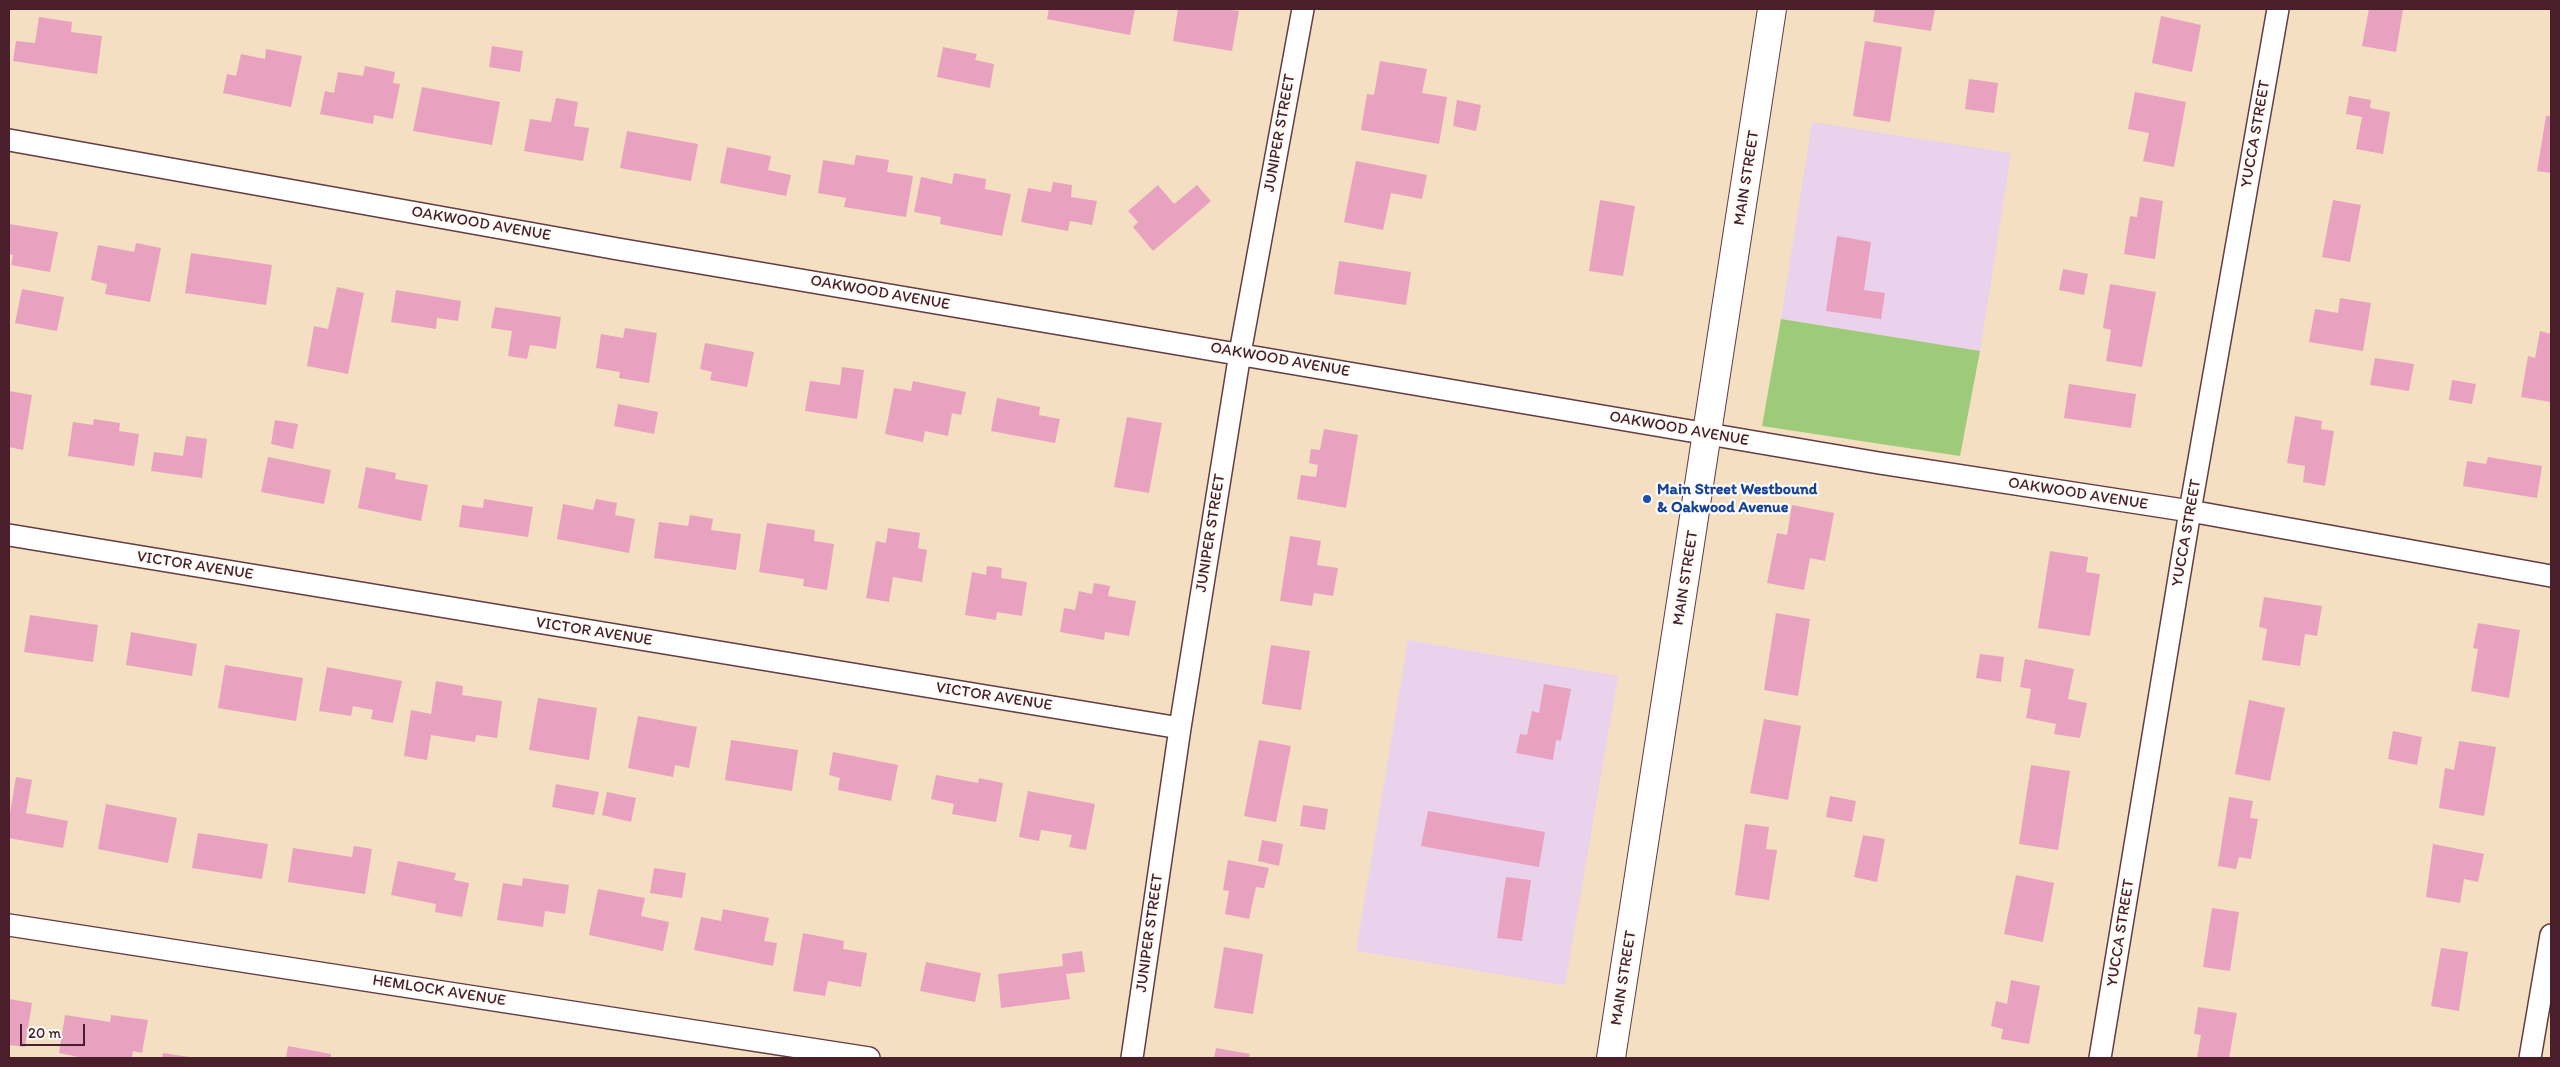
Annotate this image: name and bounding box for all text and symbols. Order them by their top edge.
street label: JUNIPER STREET [1260,72,1300,194]
street label: YUCCA STREET [2237,79,2275,189]
street label: MAIN STREET [1730,129,1764,227]
street label: OAKWOOD AVENUE [410,202,552,246]
street label: OAKWOOD AVENUE [809,271,951,315]
street label: OAKWOOD AVENUE [1209,338,1351,382]
street label: OAKWOOD AVENUE [1608,407,1750,451]
street label: JUNIPER STREET [1192,472,1230,594]
street label: OAKWOOD AVENUE [2007,473,2149,515]
street label: YUCCA STREET [2168,478,2206,588]
place label: Main Street Westbound & Oakwood Avenue [1657,480,1817,518]
marker: Main Street Westbound & Oakwood Avenue [1641,493,1653,505]
street label: MAIN STREET [1669,529,1703,627]
street label: VICTOR AVENUE [135,547,255,585]
street label: VICTOR AVENUE [534,613,654,651]
street label: VICTOR AVENUE [934,678,1054,716]
street label: JUNIPER STREET [1132,873,1168,993]
street label: YUCCA STREET [2103,878,2139,988]
street label: MAIN STREET [1607,929,1641,1027]
street label: HEMLOCK AVENUE [371,971,507,1011]
scale bar [22,1014,88,1046]
text: 20 m [28,1024,61,1042]

